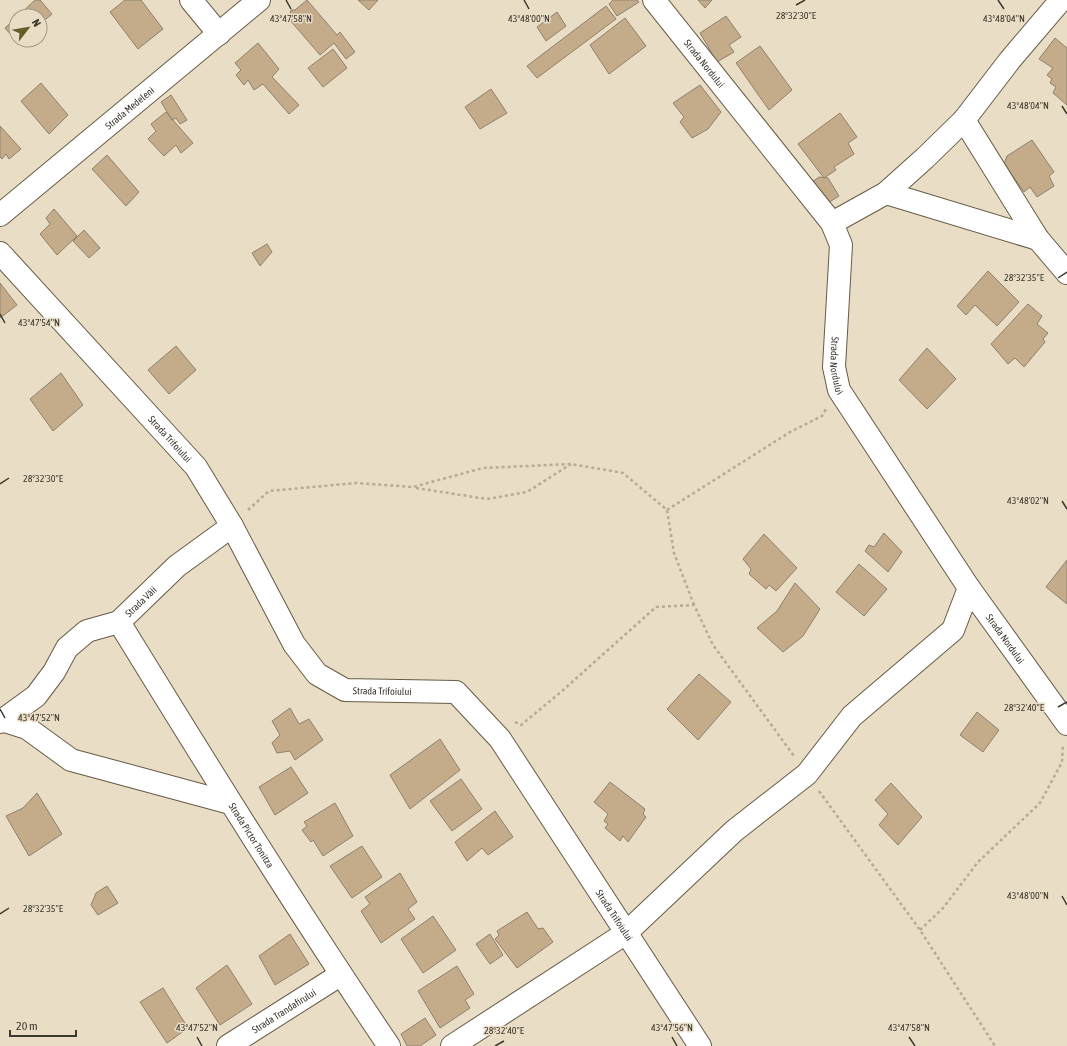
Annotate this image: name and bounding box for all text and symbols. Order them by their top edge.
north arrow [8,8,48,48]
text: 28°32'30"E [776,10,817,21]
text: 43°47'58"N [270,13,312,24]
text: 43°48'00"N [508,13,550,24]
text: 43°48'04"N [983,13,1025,24]
text: N [30,17,43,29]
street label: Strada Nordului [682,37,727,89]
street label: Strada Medeleni [103,84,156,131]
text: 43°48'04"N [1007,100,1049,111]
text: 28°32'35"E [1004,272,1045,283]
text: 43°47'54"N [18,317,60,328]
street label: Strada Nordului [828,336,846,397]
street label: Strada Trifoiului [146,413,194,464]
text: 28°32'30"E [23,473,64,484]
text: 43°48'02"N [1007,495,1049,506]
street label: Strada Văii [123,584,158,619]
street label: Strada Nordului [984,612,1027,665]
street label: Strada Trifoiului [353,685,412,697]
text: 28°32'40"E [1004,702,1045,713]
text: 43°47'52"N [18,712,60,723]
street label: Strada Pictor Tonitza [227,801,276,870]
street label: Strada Trifoiului [594,887,635,943]
text: 43°48'00"N [1007,890,1049,901]
text: 28°32'35"E [23,903,64,914]
street label: Strada Trandafirului [250,986,318,1035]
scale bar [10,1012,76,1038]
text: 20 m [16,1019,38,1033]
text: 43°47'52"N [176,1022,218,1033]
text: 43°47'56"N [651,1022,693,1033]
text: 43°47'58"N [888,1022,930,1033]
text: 28°32'40"E [484,1025,525,1036]

